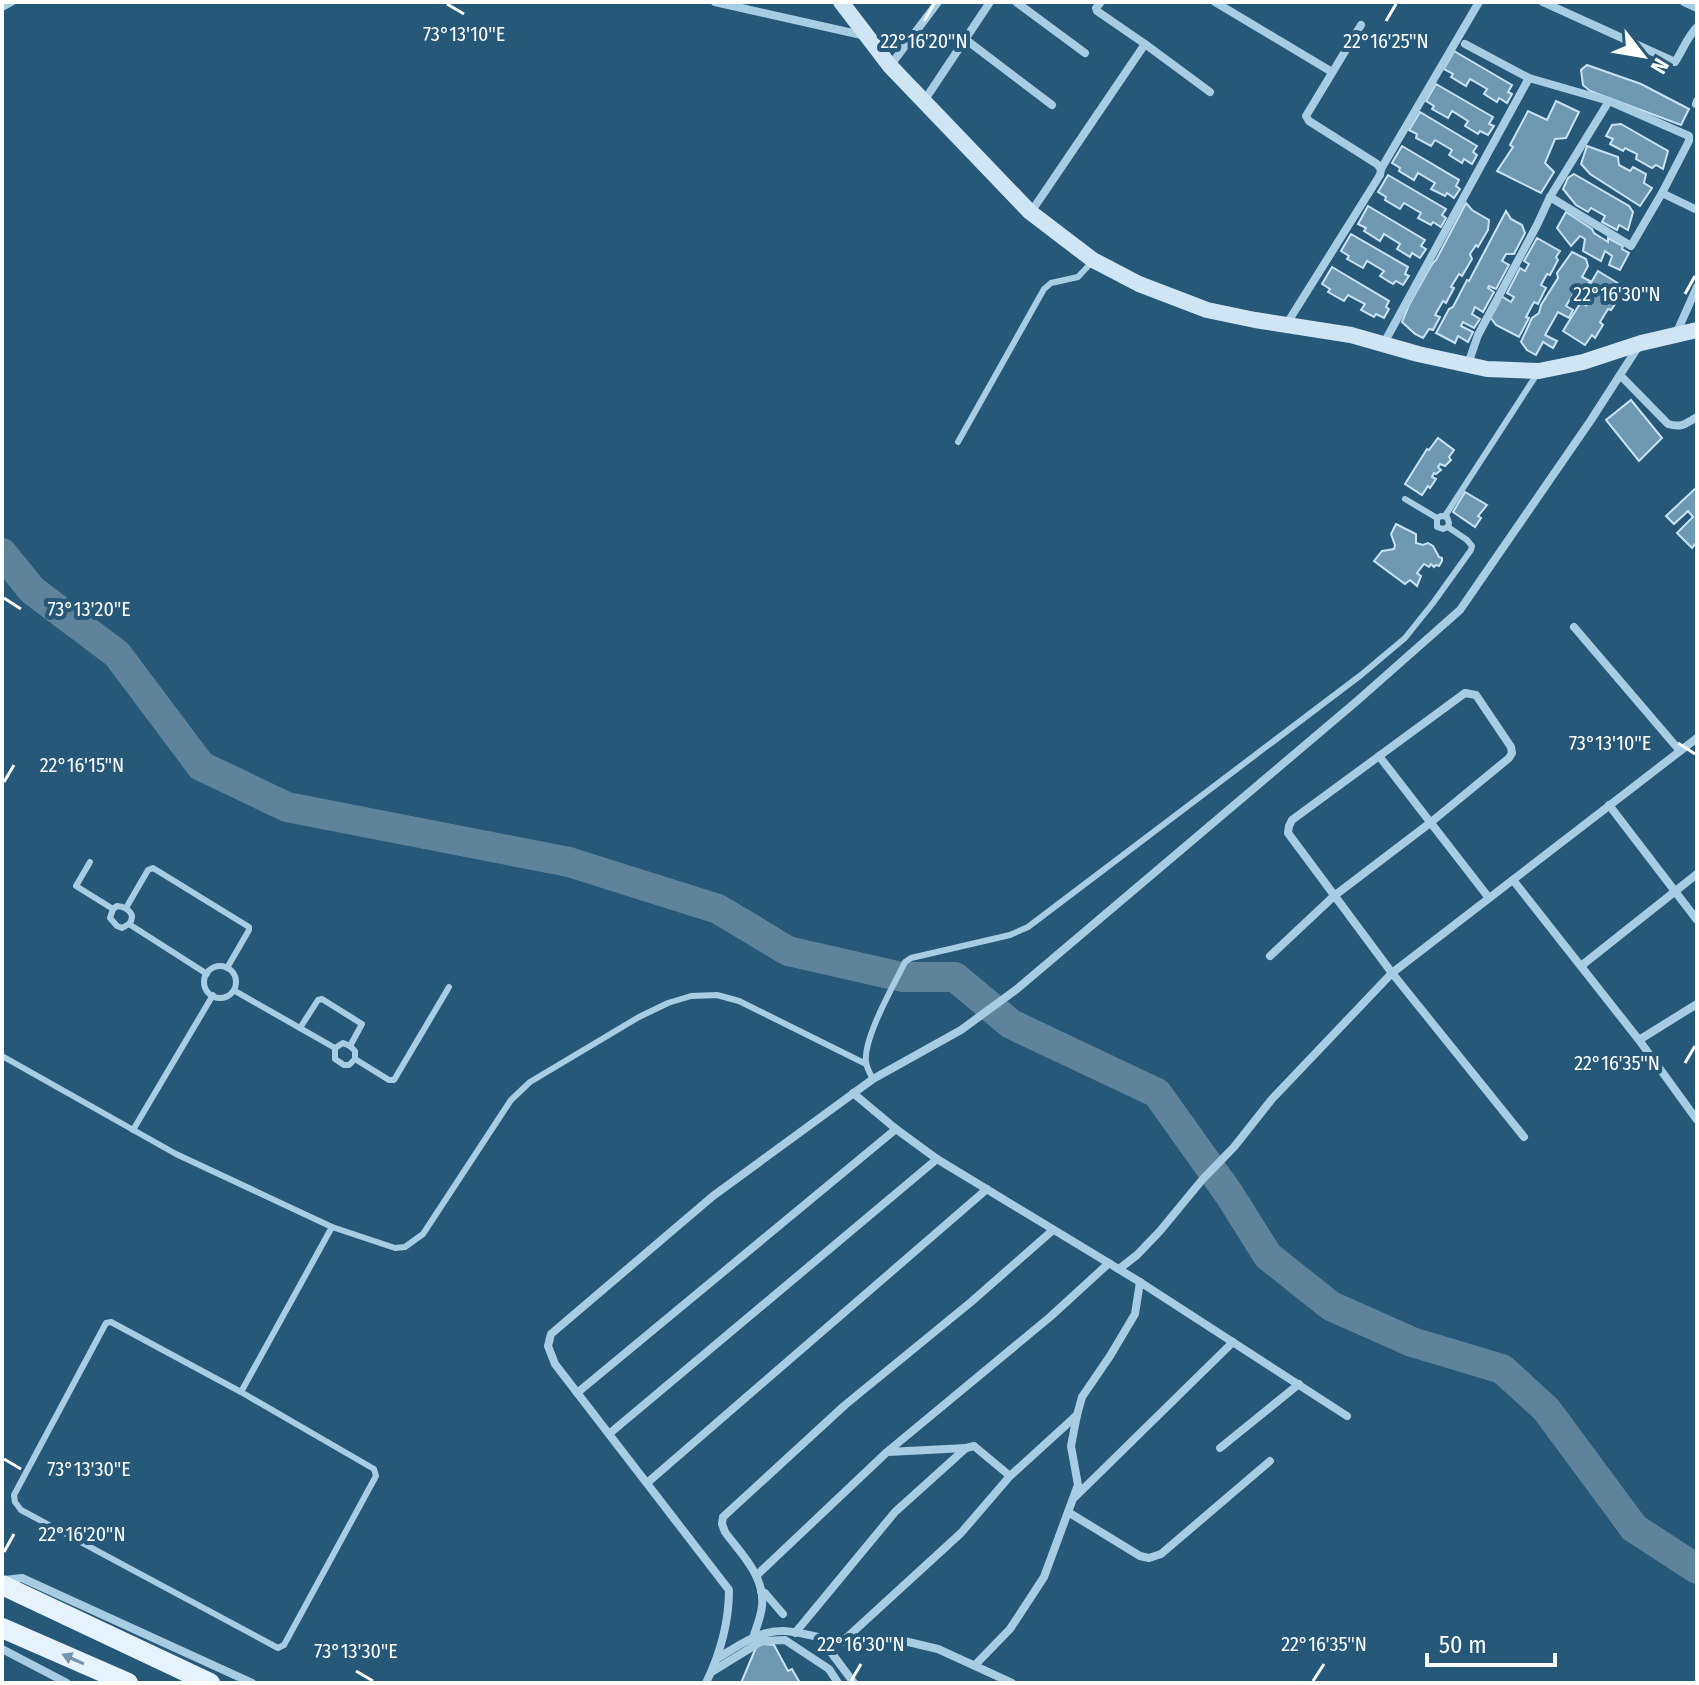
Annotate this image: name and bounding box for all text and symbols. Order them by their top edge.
north arrow [1603,16,1683,96]
text: 73°13'10"E [423,22,505,46]
text: 22°16'20"N [880,29,968,53]
text: 22°16'25"N [1343,29,1429,53]
text: N [1645,53,1675,79]
text: 22°16'30"N [1573,282,1661,306]
text: 73°13'20"E [47,597,131,621]
text: 73°13'10"E [1569,731,1651,755]
text: 22°16'15"N [40,753,124,777]
text: 22°16'35"N [1574,1051,1660,1075]
text: 73°13'30"E [47,1457,131,1481]
text: 22°16'20"N [38,1522,126,1546]
scale bar [1427,1617,1555,1667]
text: 50 m [1439,1631,1487,1659]
text: 22°16'30"N [817,1632,905,1656]
text: 22°16'35"N [1281,1632,1367,1656]
text: 73°13'30"E [314,1639,398,1663]
one-way arrow [62,1653,85,1666]

